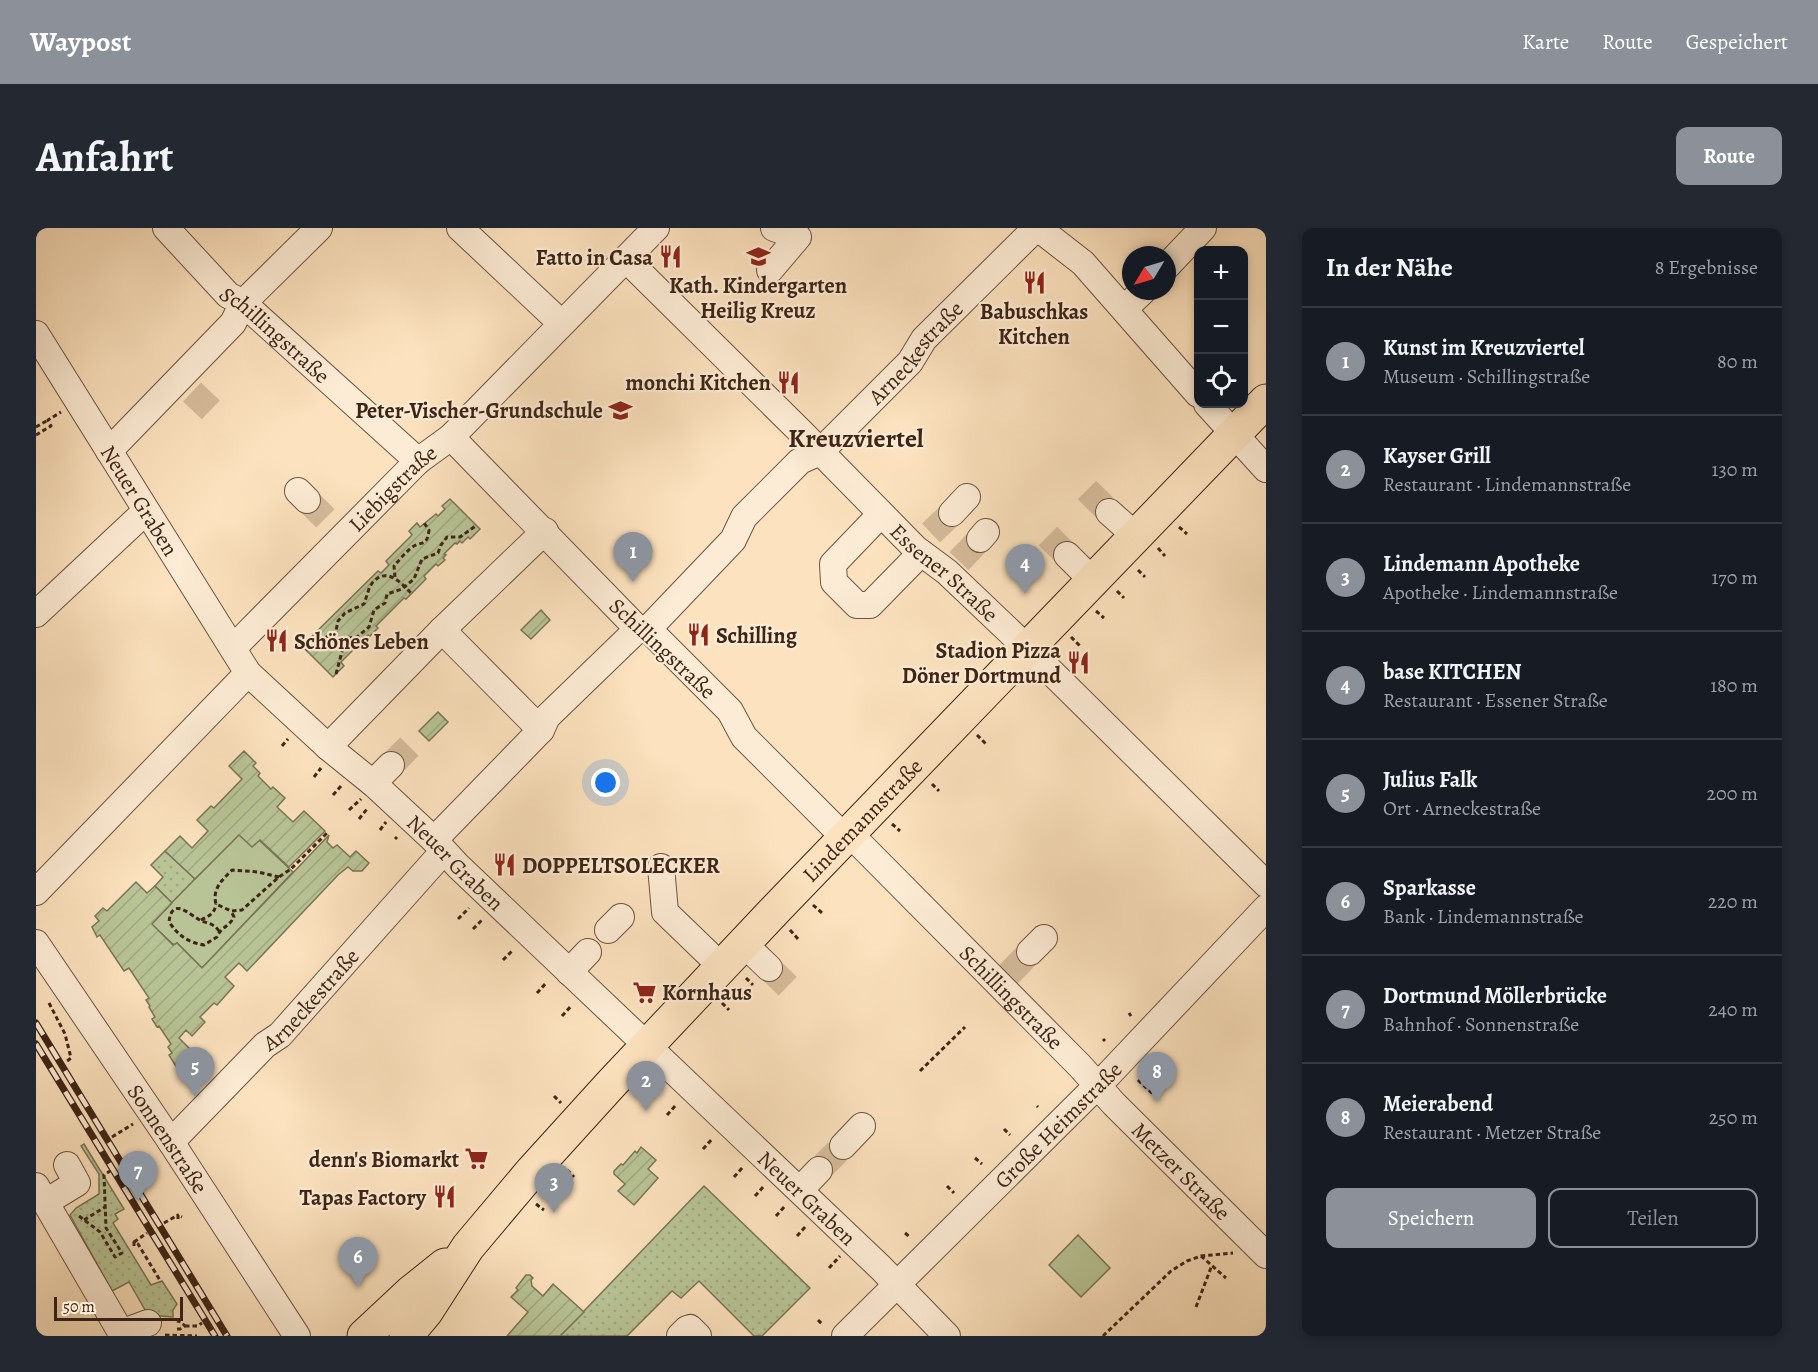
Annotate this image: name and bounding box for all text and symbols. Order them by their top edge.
text: Waypost [30,23,131,61]
text: Karte [1522,28,1569,56]
text: Route [1602,28,1653,56]
text: Gespeichert [1686,28,1788,56]
button: Route [1676,127,1782,185]
text: Anfahrt [36,128,173,185]
place label: Fatto in Casa [535,243,653,273]
school or university icon: Kath. Kindergarten Heilig Kreuz [745,243,771,269]
restaurant icon: Fatto in Casa [658,244,684,270]
north arrow [1122,246,1176,300]
map controls [1194,246,1248,408]
button: + [1194,246,1248,300]
text: In der Nähe [1326,250,1453,285]
text: 8 Ergebnisse [1655,254,1758,281]
restaurant icon: Babuschkas Kitchen [1021,269,1047,295]
place label: Kath. Kindergarten Heilig Kreuz [669,271,847,326]
street label: Schillingstraße [212,281,336,390]
street label: Arneckestraße [861,295,970,412]
place label: Babuschkas Kitchen [980,297,1088,352]
button: − [1194,300,1248,354]
text: Kunst im Kreuzviertel [1383,333,1585,363]
text: 1 [1342,348,1349,375]
text: 80 m [1717,348,1758,375]
button: locate [1194,354,1248,408]
text: Museum · Schillingstraße [1383,363,1590,390]
place label: monchi Kitchen [625,368,771,398]
restaurant icon: monchi Kitchen [776,369,802,395]
place label: Peter-Vischer-Grundschule [355,396,603,426]
school or university icon: Peter-Vischer-Grundschule [608,397,634,423]
district label: Kreuzviertel [788,421,924,456]
street label: Liebigstraße [342,438,443,539]
street label: Neuer Graben [93,439,185,562]
text: Kayser Grill [1383,441,1491,471]
text: 2 [1341,456,1350,483]
text: 130 m [1712,456,1758,483]
text: Restaurant · Lindemannstraße [1383,471,1631,498]
street label: Essener Straße [883,517,1005,629]
pin: 1 [614,532,652,582]
pin: 4 [1006,544,1044,594]
text: Lindemann Apotheke [1383,549,1580,579]
text: 3 [1341,564,1350,591]
text: 170 m [1712,564,1758,591]
text: Apotheke · Lindemannstraße [1383,579,1618,606]
street label: Schillingstraße [602,591,722,706]
place label: Schilling [716,621,798,651]
restaurant icon: Schilling [685,622,711,648]
place label: Schönes Leben [294,627,429,657]
restaurant icon: Schönes Leben [263,628,289,654]
place label: Stadion Pizza Döner Dortmund [902,636,1061,691]
restaurant icon: Stadion Pizza Döner Dortmund [1066,650,1092,676]
text: base KITCHEN [1383,657,1522,687]
text: 4 [1341,672,1350,699]
text: 180 m [1710,672,1758,699]
text: Restaurant · Essener Straße [1383,687,1608,714]
street label: Lindemannstraße [796,752,930,889]
text: Julius Falk [1383,765,1477,795]
your location [591,768,620,797]
text: 5 [1341,780,1350,807]
text: 200 m [1707,780,1758,807]
text: Ort · Arneckestraße [1383,795,1541,822]
street label: Neuer Graben [400,808,510,918]
place label: DOPPELTSOLECKER [522,851,721,881]
restaurant icon: DOPPELTSOLECKER [491,852,517,878]
text: Sparkasse [1383,873,1476,903]
text: 6 [1341,888,1350,915]
text: 220 m [1708,888,1758,915]
text: Bank · Lindemannstraße [1383,903,1584,930]
street label: Schillingstraße [952,939,1069,1057]
street label: Arneckestraße [256,942,366,1059]
place label: Kornhaus [662,978,752,1008]
supermarket icon: Kornhaus [631,979,657,1005]
text: Dortmund Möllerbrücke [1383,981,1607,1011]
text: 7 [1341,996,1350,1023]
text: 240 m [1708,996,1758,1023]
text: Bahnhof · Sonnenstraße [1383,1011,1579,1038]
pin: 5 [176,1048,214,1097]
pin: 8 [1138,1052,1176,1102]
street label: Große Heimstraße [988,1055,1129,1195]
pin: 2 [626,1062,666,1111]
street label: Sonnenstraße [120,1078,215,1200]
text: Meierabend [1383,1089,1493,1119]
text: 8 [1341,1104,1350,1131]
text: 250 m [1709,1104,1758,1131]
street label: Metzer Straße [1125,1116,1237,1227]
text: Restaurant · Metzer Straße [1383,1119,1601,1146]
street label: Neuer Graben [751,1144,862,1253]
place label: denn's Biomarkt [309,1145,460,1175]
supermarket icon: denn's Biomarkt [464,1146,490,1172]
pin: 7 [118,1152,158,1201]
pin: 3 [534,1164,574,1213]
place label: Tapas Factory [299,1183,427,1213]
restaurant icon: Tapas Factory [431,1184,457,1210]
button: Speichern [1326,1188,1536,1248]
button: Teilen [1548,1188,1758,1248]
pin: 6 [338,1238,378,1287]
scale bar [54,1294,183,1322]
text: 50 m [63,1296,95,1318]

